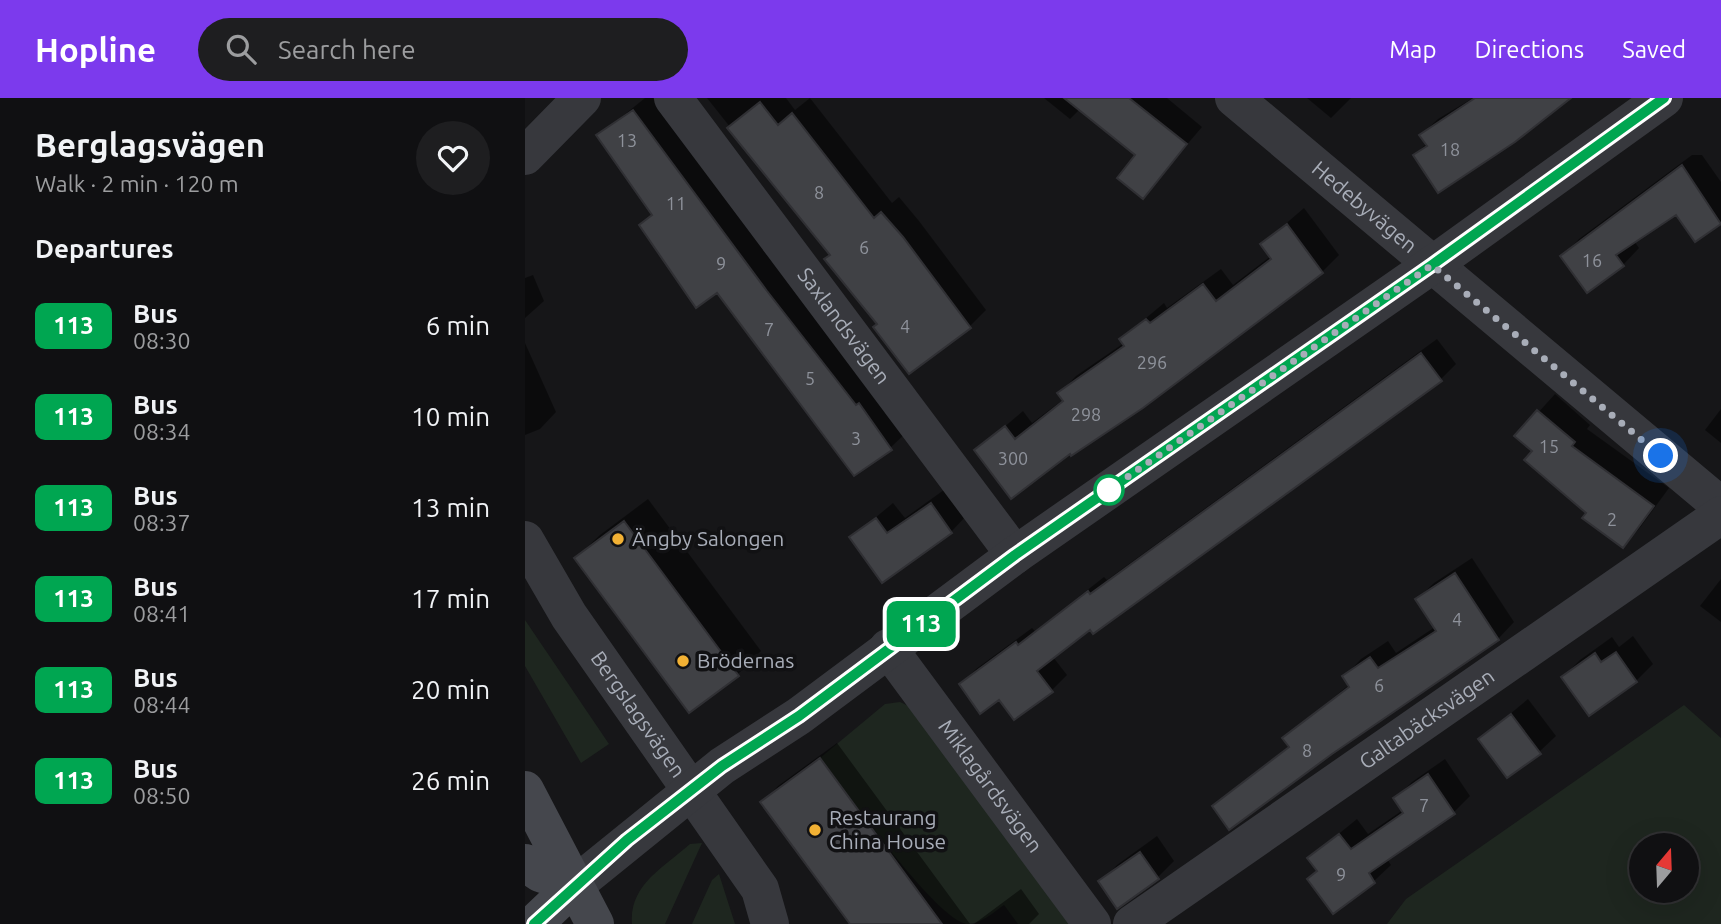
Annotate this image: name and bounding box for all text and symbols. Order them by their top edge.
search box [198,18,688,81]
icon: search [222,30,260,68]
text: Hopline [35,31,156,68]
text: Search here [278,35,415,64]
text: Map [1389,36,1436,63]
text: Directions [1474,36,1584,63]
text: Saved [1622,36,1686,63]
button: heart [416,121,490,195]
text: Berglagsvägen [35,126,265,163]
house number: 13 [617,130,637,150]
house number: 18 [1440,139,1460,159]
street label: Hedebyvägen [1308,156,1422,257]
text: Walk · 2 min · 120 m [35,171,239,196]
house number: 8 [814,182,824,202]
house number: 11 [666,193,686,213]
text: Departures [35,234,173,263]
house number: 6 [859,237,869,257]
house number: 16 [1582,250,1602,270]
house number: 9 [716,253,726,273]
street label: Saxlandsvägen [793,263,896,388]
text: Bus [133,299,178,328]
text: 6 min [426,311,490,340]
text: 113 [53,312,94,339]
house number: 4 [900,316,910,336]
house number: 7 [764,319,774,339]
text: 08:30 [133,328,191,353]
house number: 296 [1137,352,1167,372]
house number: 5 [805,368,815,388]
text: Bus [133,390,178,419]
text: 10 min [411,402,490,431]
text: 113 [53,403,94,430]
house number: 298 [1071,404,1101,424]
text: 08:34 [133,419,191,444]
house number: 3 [851,428,861,448]
house number: 15 [1539,436,1559,456]
your location [1643,438,1678,473]
house number: 300 [998,448,1028,468]
unlabelled marker [1094,475,1124,505]
text: Bus [133,481,178,510]
text: 13 min [411,493,490,522]
text: 113 [53,494,94,521]
house number: 2 [1607,509,1617,529]
text: 08:37 [133,510,191,535]
place label: Ängby Salongen [632,526,784,550]
marker: Ängby Salongen [610,531,626,547]
text: Bus [133,572,178,601]
text: 17 min [411,584,490,613]
text: 113 [53,585,94,612]
text: 08:41 [133,601,191,626]
line badge: 113 [881,601,961,647]
house number: 4 [1452,609,1462,629]
text: 113 [901,610,941,637]
street label: Bergslagsvägen [586,646,691,782]
place label: Brödernas [697,648,794,672]
marker: Brödernas [675,653,691,669]
text: Bus [133,663,178,692]
street label: Galtabäcksvägen [1354,663,1498,773]
text: 20 min [411,675,490,704]
house number: 6 [1374,675,1384,695]
text: 113 [53,676,94,703]
text: 08:44 [133,692,191,717]
street label: Miklagårdsvägen [934,715,1048,857]
house number: 8 [1302,740,1312,760]
text: Bus [133,754,178,783]
text: 26 min [411,766,490,795]
text: 113 [53,767,94,794]
text: 08:50 [133,783,191,808]
house number: 7 [1419,795,1429,815]
place label: Restaurang China House [829,805,946,853]
marker: Restaurang China House [807,822,823,838]
north arrow [1629,833,1699,903]
map controls [1629,833,1699,903]
house number: 9 [1336,864,1346,884]

